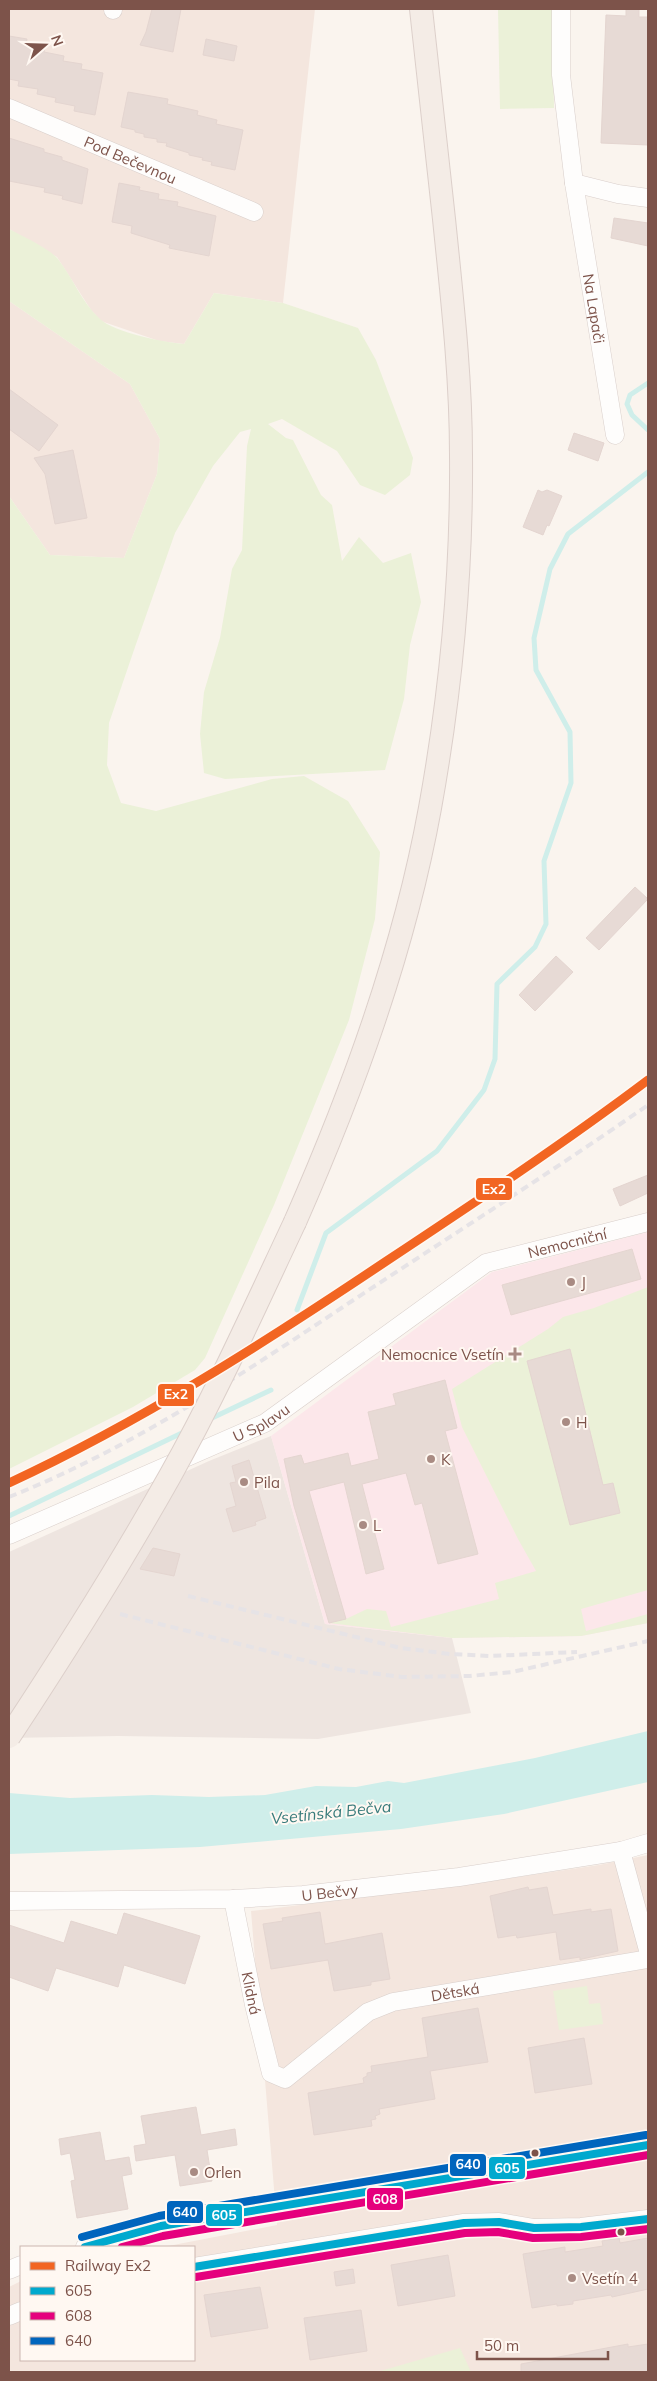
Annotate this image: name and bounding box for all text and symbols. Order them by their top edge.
north arrow [20,20,70,70]
text: N [47,33,67,49]
street label: Pod Bečevnou [81,132,180,188]
street label: Na Lapači [579,272,609,345]
line badge: Ex2 [475,1177,513,1201]
text: Ex2 [482,1180,506,1198]
street label: Nemocniční [526,1223,610,1262]
place label: J [581,1273,586,1292]
marker: J [565,1276,577,1288]
place label: Nemocnice Vsetín [381,1345,504,1364]
marker: Nemocnice Vsetín [508,1347,522,1361]
line badge: Ex2 [157,1383,195,1407]
text: Ex2 [164,1385,188,1403]
street label: U Splavu [229,1399,293,1446]
place label: H [576,1413,588,1432]
marker: H [560,1416,572,1428]
place label: K [441,1450,451,1469]
marker: K [425,1453,437,1465]
place label: Pila [254,1473,280,1492]
marker: Pila [238,1476,250,1488]
place label: L [373,1516,381,1535]
marker: L [357,1519,369,1531]
water label: Vsetínská Bečva [270,1796,393,1828]
street label: U Bečvy [300,1879,359,1905]
street label: Klidná [238,1970,266,2017]
street label: Dětská [429,1978,481,2005]
unlabelled marker [530,2148,540,2158]
line badge: 640 [449,2153,487,2177]
text: 640 [455,2155,481,2173]
line badge: 605 [488,2156,526,2180]
text: 605 [494,2159,520,2177]
place label: Orlen [204,2163,242,2182]
marker: Orlen [188,2166,200,2178]
line badge: 608 [366,2187,404,2211]
text: 608 [372,2190,398,2208]
line badge: 640 [166,2200,204,2224]
text: 640 [172,2203,198,2221]
line badge: 605 [205,2203,243,2227]
text: 605 [211,2206,237,2224]
unlabelled marker [616,2227,626,2237]
legend [20,2246,195,2361]
text: Railway Ex2 [65,2256,151,2275]
place label: Vsetín 4 [582,2269,638,2288]
marker: Vsetín 4 [566,2272,578,2284]
text: 605 [65,2281,92,2300]
text: 608 [65,2306,92,2325]
scale bar [477,2328,608,2360]
text: 640 [65,2331,92,2350]
text: 50 m [484,2336,519,2355]

